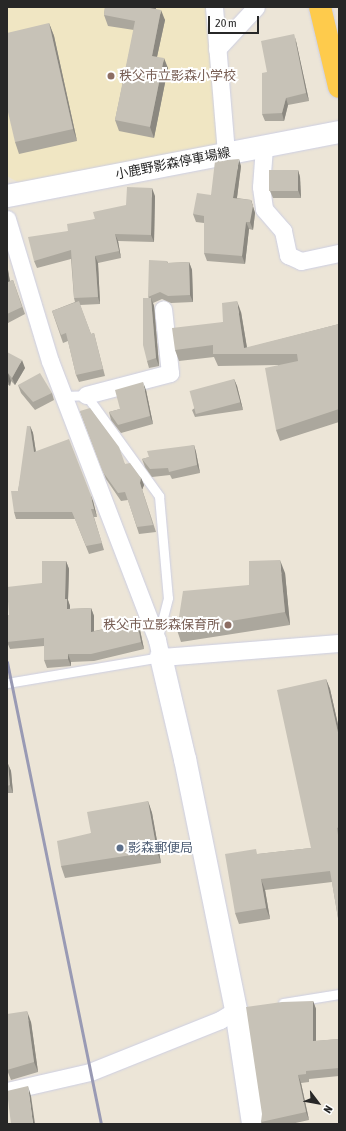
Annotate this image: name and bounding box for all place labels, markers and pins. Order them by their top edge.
place label: 秩父市立影森小学校 [119,68,236,84]
marker: 秩父市立影森小学校 [106,71,116,81]
place label: 秩父市立影森保育所 [103,617,220,633]
marker: 秩父市立影森保育所 [223,620,233,630]
place label: 影森郵便局 [128,840,193,856]
marker: 影森郵便局 [115,843,125,853]

